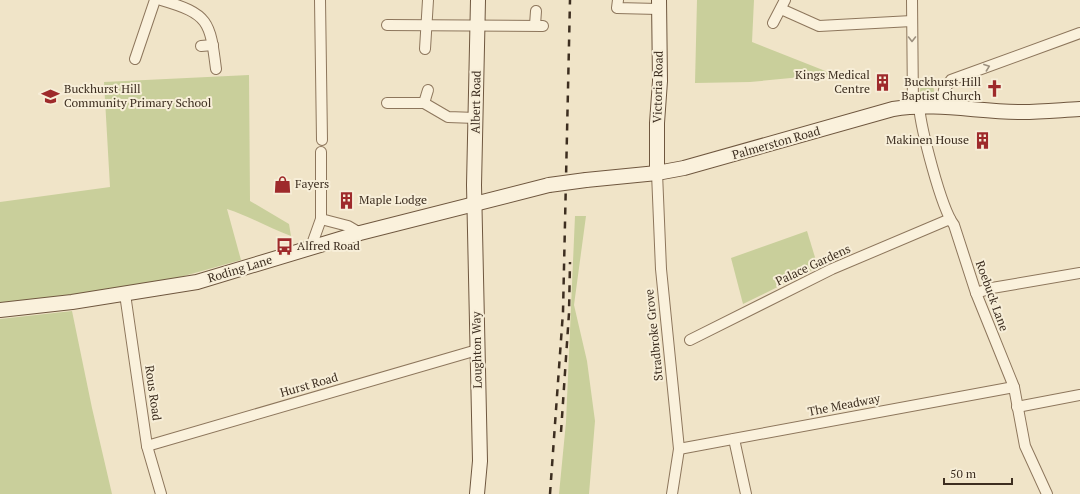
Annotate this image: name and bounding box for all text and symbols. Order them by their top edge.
one-way arrow [908,36,916,42]
street label: Victoria Road [649,50,666,123]
one-way arrow [983,64,990,72]
place label: Kings Medical Centre [795,67,870,96]
street label: Albert Road [467,70,484,134]
building icon: Kings Medical Centre [873,72,893,92]
place label: Buckhurst Hill Baptist Church [901,74,981,103]
church icon: Buckhurst Hill Baptist Church [984,79,1004,99]
place label: Buckhurst Hill Community Primary School [64,81,212,110]
school or university icon: Buckhurst Hill Community Primary School [41,86,61,106]
street label: Palmerston Road [730,123,822,162]
building icon: Makinen House [972,130,992,150]
place label: Makinen House [886,132,969,147]
shop icon: Fayers [272,174,292,194]
place label: Fayers [295,176,329,191]
building icon: Maple Lodge [336,190,356,210]
place label: Maple Lodge [359,192,427,207]
bus stop icon: Alfred Road [274,236,294,256]
place label: Alfred Road [297,238,360,253]
street label: Palace Gardens [773,241,853,288]
street label: Roding Lane [206,252,274,285]
street label: Roebuck Lane [973,258,1012,333]
street label: Stradbroke Grove [641,288,666,382]
street label: Loughton Way [468,310,485,389]
street label: Rous Road [142,364,165,422]
street label: Hurst Road [278,369,340,400]
street label: The Meadway [806,390,882,419]
scale bar [944,460,1012,486]
text: 50 m [950,466,977,481]

